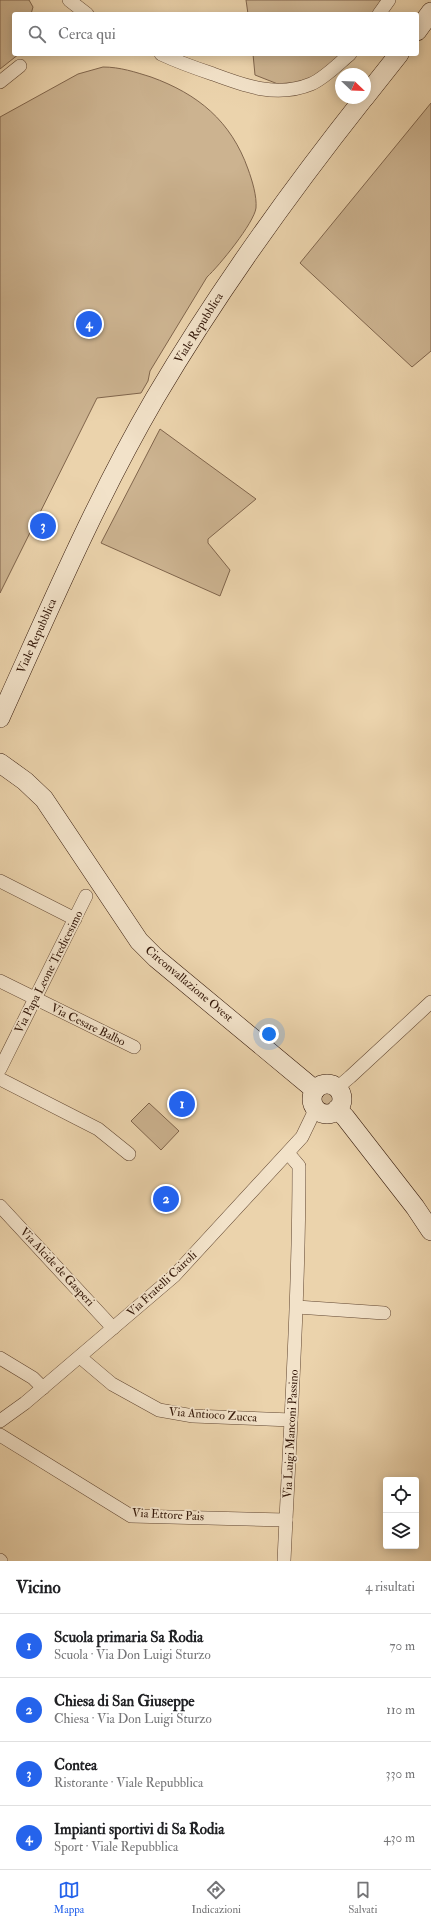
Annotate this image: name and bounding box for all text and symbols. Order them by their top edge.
search box [12,12,419,56]
icon: search [26,23,48,45]
text: Cerca qui [58,25,116,44]
north arrow [335,68,371,104]
street label: Viale Repubblica [171,289,227,366]
pin: 4 [76,309,102,339]
pin: 3 [30,511,56,541]
street label: Viale Repubblica [14,595,61,676]
street label: Via Papa Leone Tredicesimo [11,908,87,1036]
street label: Circonvallazione Ovest [142,943,236,1025]
street label: Via Cesare Balbo [48,1000,128,1050]
your location [259,1024,279,1044]
pin: 1 [169,1089,195,1119]
pin: 2 [153,1184,179,1214]
street label: Via Alcide de Gasperi [17,1224,97,1310]
street label: Via Fratelli Cairoli [124,1248,200,1320]
street label: Via Luigi Manconi Passino [280,1369,302,1499]
street label: Via Antioco Zucca [168,1404,259,1426]
map controls [383,1477,419,1549]
button: locate [383,1477,419,1513]
street label: Via Ettore Pais [132,1506,204,1524]
button: layers [383,1513,419,1549]
text: Vicino [16,1577,61,1598]
text: 4 risultati [365,1579,415,1595]
text: Scuola primaria Sa Rodia [54,1628,203,1647]
text: 1 [27,1638,31,1654]
text: 70 m [390,1638,415,1654]
text: Scuola · Via Don Luigi Sturzo [54,1647,211,1663]
text: Chiesa di San Giuseppe [54,1692,195,1711]
text: 2 [26,1702,32,1718]
text: 110 m [386,1702,415,1718]
text: Chiesa · Via Don Luigi Sturzo [54,1711,212,1727]
text: Contea [54,1756,97,1775]
text: 3 [27,1766,32,1782]
text: 330 m [386,1766,415,1782]
text: Ristorante · Viale Repubblica [54,1775,203,1791]
text: Impianti sportivi di Sa Rodia [54,1820,224,1839]
text: 4 [25,1830,33,1846]
text: 430 m [384,1830,415,1846]
text: Sport · Viale Repubblica [54,1839,178,1855]
tab: Mappa [54,1879,84,1916]
tab: Indicazioni [192,1879,241,1916]
tab: Salvati [348,1879,377,1916]

